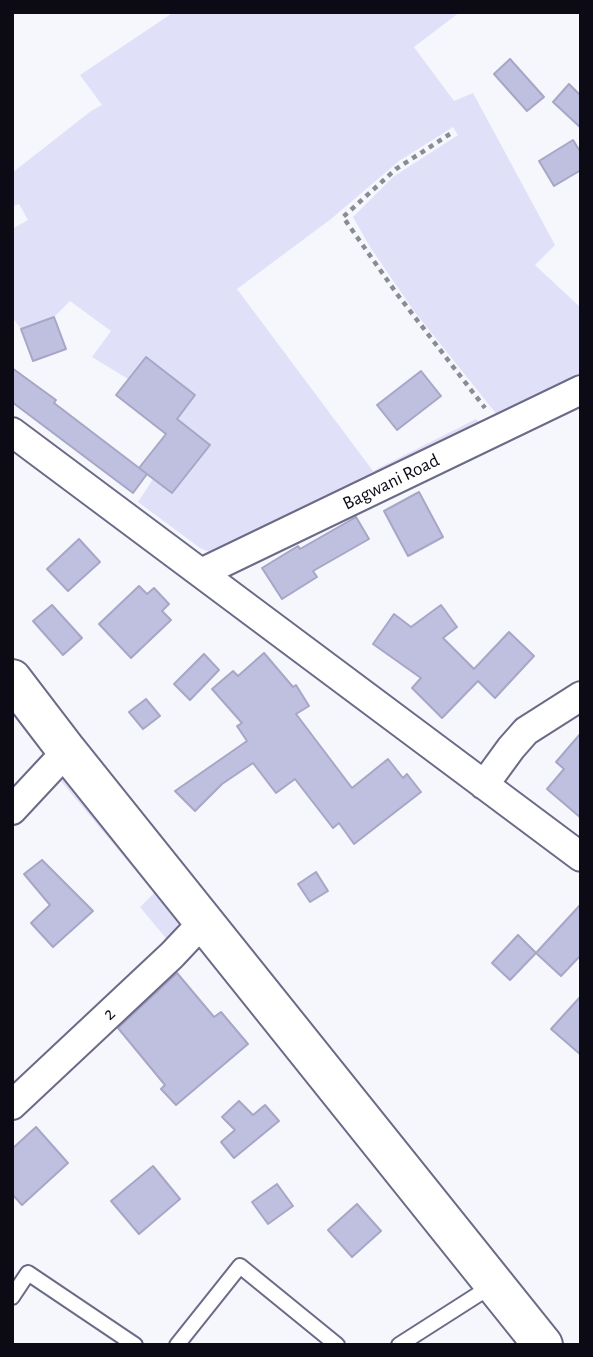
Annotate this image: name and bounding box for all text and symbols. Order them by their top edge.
street label: Bagwani Road [339,449,443,515]
street label: 2 [98,1003,120,1025]

